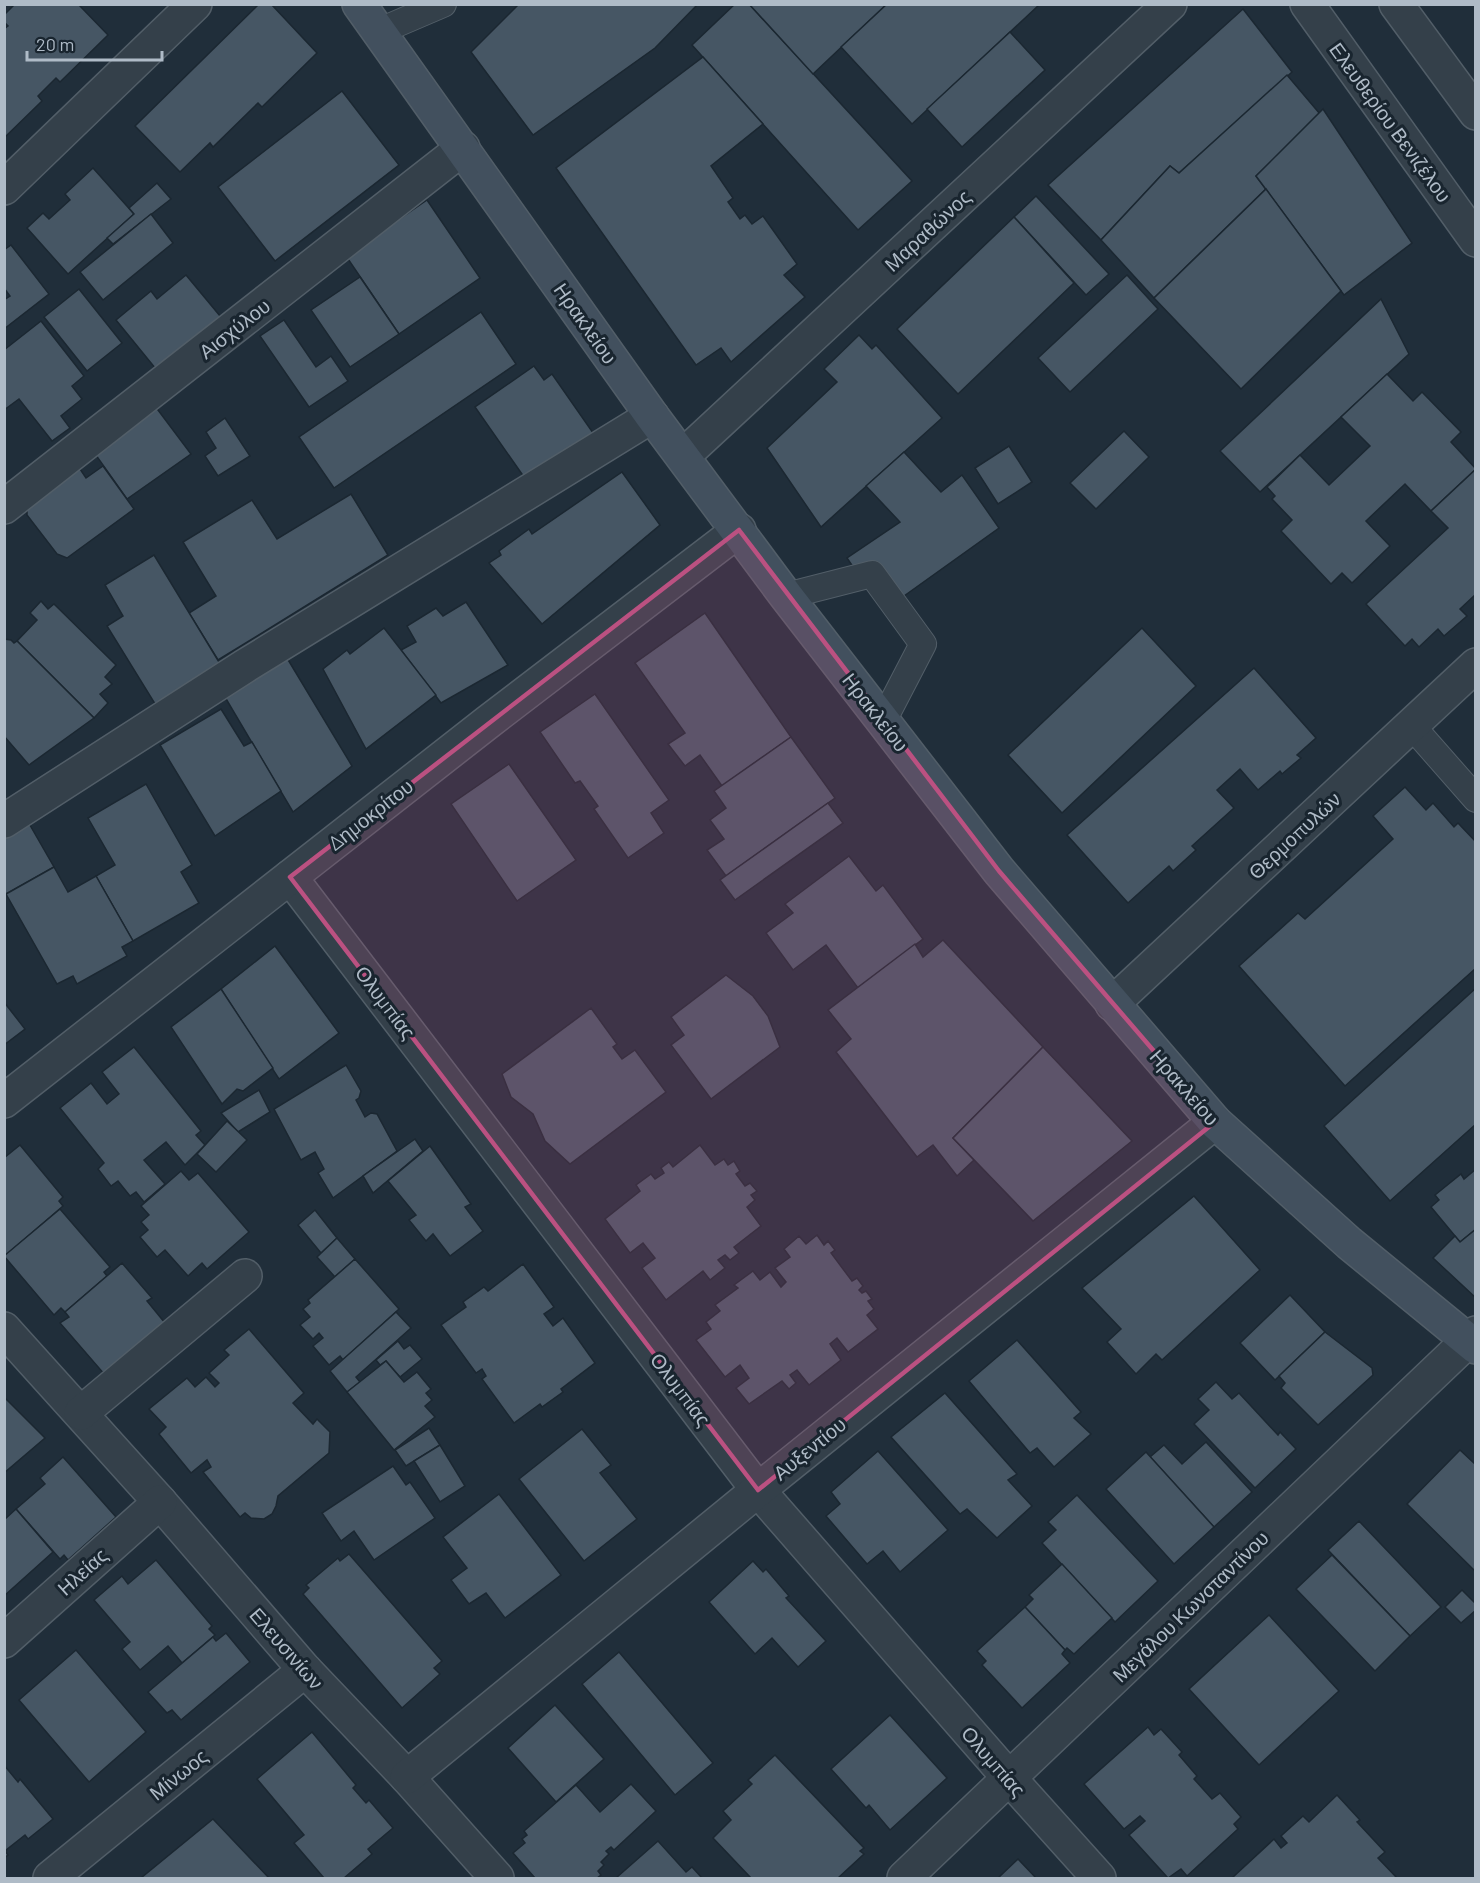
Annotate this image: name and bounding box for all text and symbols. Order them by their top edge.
scale bar [27,24,162,62]
text: 20 m [36,33,74,55]
street label: Ελευθερίου Βενιζέλου [1325,38,1457,206]
street label: Μαραθώνος [879,184,975,276]
street label: Ηρακλείου [550,278,622,368]
street label: Αισχύλου [194,293,274,363]
street label: Ηρακλείου [838,668,914,756]
street label: Δημοκρίτου [323,773,417,855]
street label: Θερμοπυλών [1243,786,1345,884]
street label: Ολυμπίας [351,961,422,1044]
street label: Ηρακλείου [1145,1044,1225,1130]
street label: Ολυμπίας [646,1348,717,1431]
street label: Αυξεντίου [768,1411,850,1485]
street label: Μεγάλου Κωνσταντίνου [1107,1525,1273,1687]
street label: Ηλείας [52,1542,112,1600]
street label: Ελευσινίων [245,1602,329,1694]
street label: Ολυμπίας [957,1721,1031,1801]
street label: Μίνωος [144,1743,212,1805]

